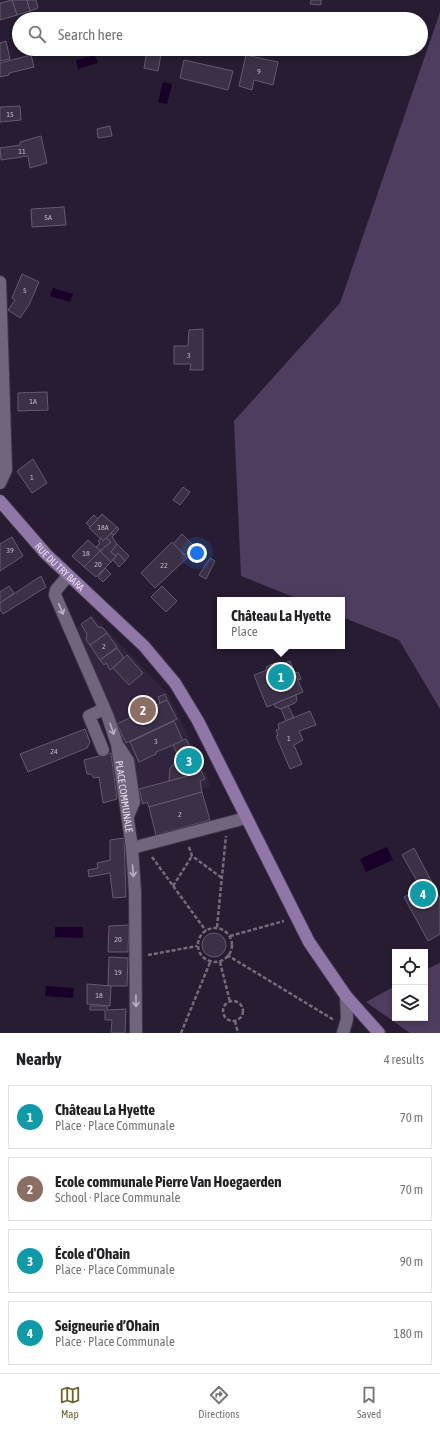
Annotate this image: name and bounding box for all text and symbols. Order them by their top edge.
search box [12,12,428,56]
icon: search [26,23,48,45]
text: Search here [58,26,123,43]
house number: 9 [257,67,261,76]
house number: 15 [6,110,14,119]
house number: 11 [18,147,26,156]
house number: 5A [44,213,52,222]
house number: 5 [23,286,27,295]
house number: 3 [187,351,191,360]
house number: 1A [29,397,37,406]
house number: 1 [30,473,34,482]
house number: 18A [97,523,109,532]
street label: RUE DU TRY BARA [33,540,87,593]
your location [187,543,207,563]
house number: 39 [6,546,14,555]
house number: 18 [82,549,90,558]
house number: 20 [94,560,102,569]
house number: 22 [160,561,168,570]
popup [217,597,345,649]
one-way arrow [58,603,65,615]
text: Château La Hyette [231,607,331,624]
text: Place [231,624,258,639]
house number: 2 [102,642,106,651]
pin: 1 [268,662,294,692]
pin: 2 [130,695,156,725]
one-way arrow [109,722,117,734]
house number: 1 [287,734,291,743]
house number: 3 [154,737,158,746]
pin: 3 [176,746,202,776]
house number: 24 [50,747,58,756]
street label: PLACE COMMUNALE [114,760,135,834]
house number: 2 [178,810,182,819]
one-way arrow [130,864,137,877]
pin: 4 [410,879,436,909]
house number: 20 [114,935,122,944]
map controls [392,949,428,1021]
button: locate [392,949,428,985]
house number: 19 [114,968,122,977]
button: layers [392,985,428,1021]
house number: 18 [95,991,103,1000]
one-way arrow [132,994,140,1007]
text: Nearby [16,1049,62,1069]
text: 4 results [384,1052,424,1067]
text: Château La Hyette [55,1101,155,1118]
text: 1 [27,1110,33,1125]
text: 70 m [400,1110,423,1125]
text: Place · Place Communale [55,1118,175,1133]
text: Ecole communale Pierre Van Hoegaerden [55,1173,282,1190]
text: 2 [27,1182,33,1197]
text: 70 m [400,1182,423,1197]
text: School · Place Communale [55,1190,180,1205]
text: École d'Ohain [55,1245,130,1262]
text: 3 [27,1254,33,1269]
text: 90 m [400,1254,423,1269]
text: Place · Place Communale [55,1262,175,1277]
text: Seigneurie d’Ohain [55,1317,159,1334]
text: 4 [27,1326,33,1341]
text: 180 m [394,1326,423,1341]
text: Place · Place Communale [55,1334,175,1349]
tab: Map [59,1384,81,1420]
tab: Directions [198,1384,239,1420]
tab: Saved [357,1384,381,1420]

